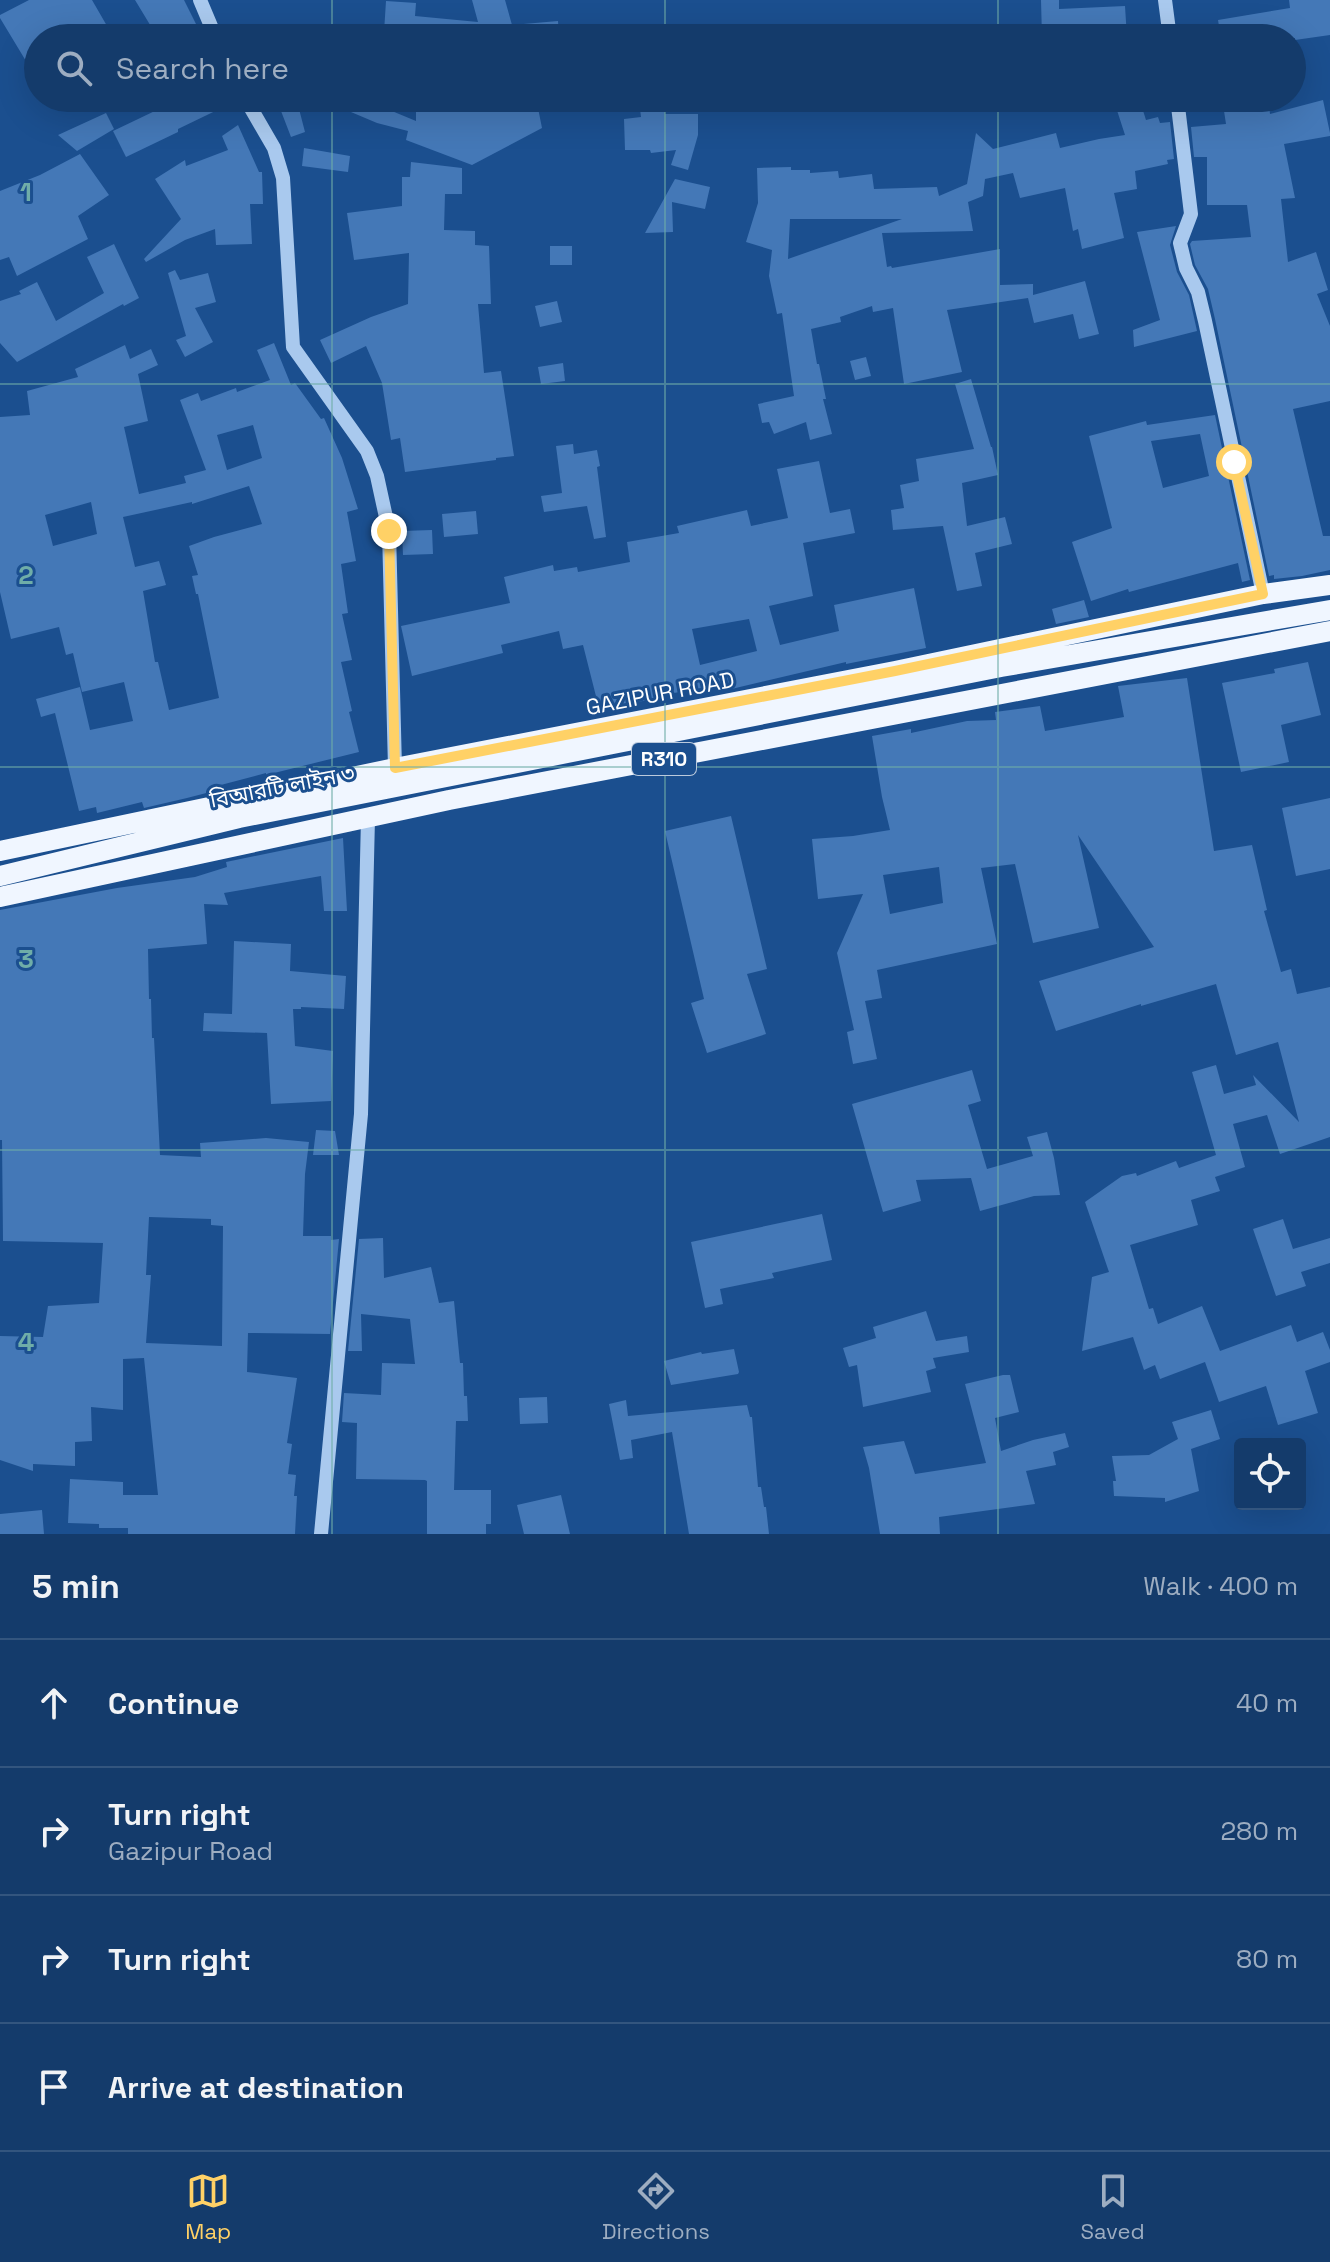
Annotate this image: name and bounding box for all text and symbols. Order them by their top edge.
search box [24,24,1306,112]
icon: search [52,46,96,90]
text: Search here [116,49,289,88]
text: 1 [20,175,32,209]
route start [1216,444,1252,480]
route end [371,513,407,549]
text: 2 [18,558,34,592]
street label: GAZIPUR ROAD [583,665,737,721]
road number: R310 [632,743,696,775]
street label: বিআরটি লাইন ৩ [206,758,357,814]
text: 3 [18,942,34,976]
text: 4 [18,1325,34,1359]
map controls [1234,1438,1306,1510]
button: locate [1234,1438,1306,1510]
text: 5 min [32,1565,120,1608]
text: Walk · 400 m [1143,1569,1298,1603]
icon: ahead [32,1681,76,1725]
text: Continue [108,1684,239,1723]
text: 40 m [1236,1686,1298,1720]
text: Turn right [108,1795,251,1834]
icon: right [32,1809,76,1853]
text: 280 m [1220,1814,1298,1848]
text: Gazipur Road [108,1834,273,1868]
icon: right [32,1937,76,1981]
text: Turn right [108,1940,251,1979]
text: 80 m [1236,1942,1298,1976]
icon: arrive [32,2065,76,2109]
text: Arrive at destination [108,2068,404,2107]
tab: Map [185,2169,231,2245]
tab: Directions [602,2169,710,2245]
tab: Saved [1080,2169,1145,2245]

